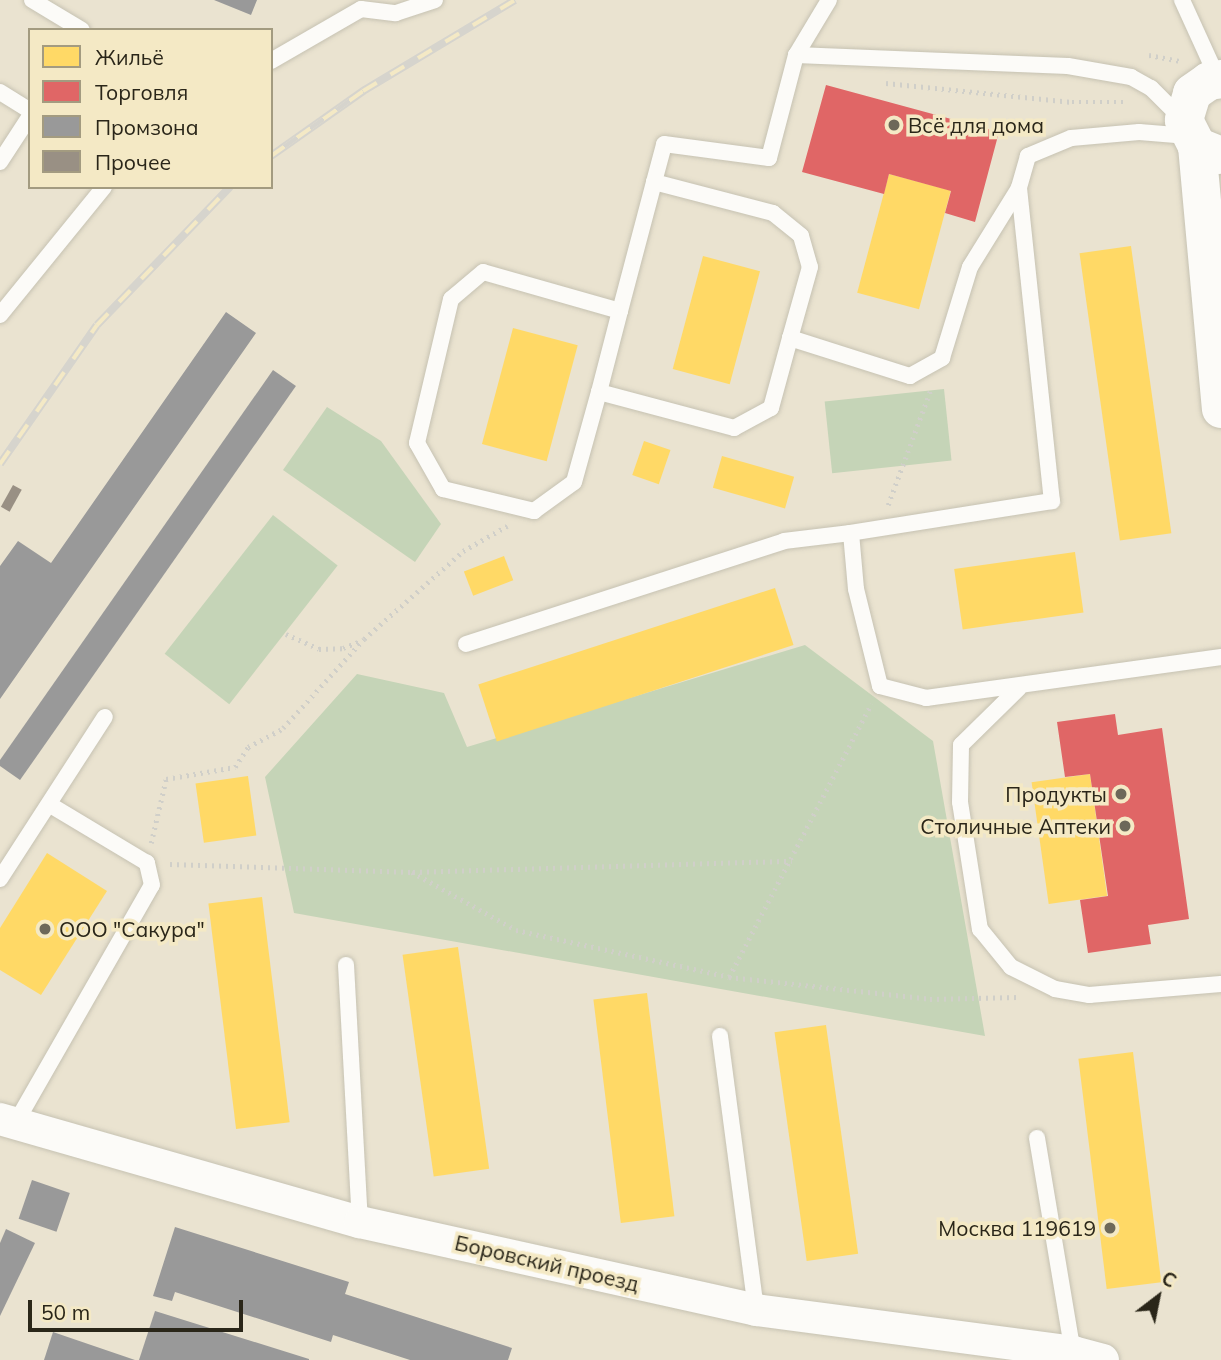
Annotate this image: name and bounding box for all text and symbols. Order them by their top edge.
legend [28,28,273,189]
text: Жильё [95,44,164,70]
text: Торговля [95,79,188,105]
place label: Всё для дома [908,112,1044,138]
text: Промзона [95,114,198,140]
marker: Всё для дома [886,117,902,133]
text: Прочее [95,149,171,175]
place label: Продукты [1005,781,1107,807]
marker: Продукты [1113,786,1129,802]
place label: Столичные Аптеки [920,813,1111,839]
marker: Столичные Аптеки [1117,818,1133,834]
place label: ООО "Сакура" [59,916,205,942]
marker: ООО "Сакура" [37,921,53,937]
place label: Москва 119619 [938,1215,1096,1241]
marker: Москва 119619 [1102,1220,1118,1236]
street label: Боровский проезд [452,1230,642,1296]
north arrow [1123,1262,1193,1332]
text: С [1157,1266,1181,1293]
scale bar [32,1286,247,1330]
text: 50 m [41,1299,90,1325]

